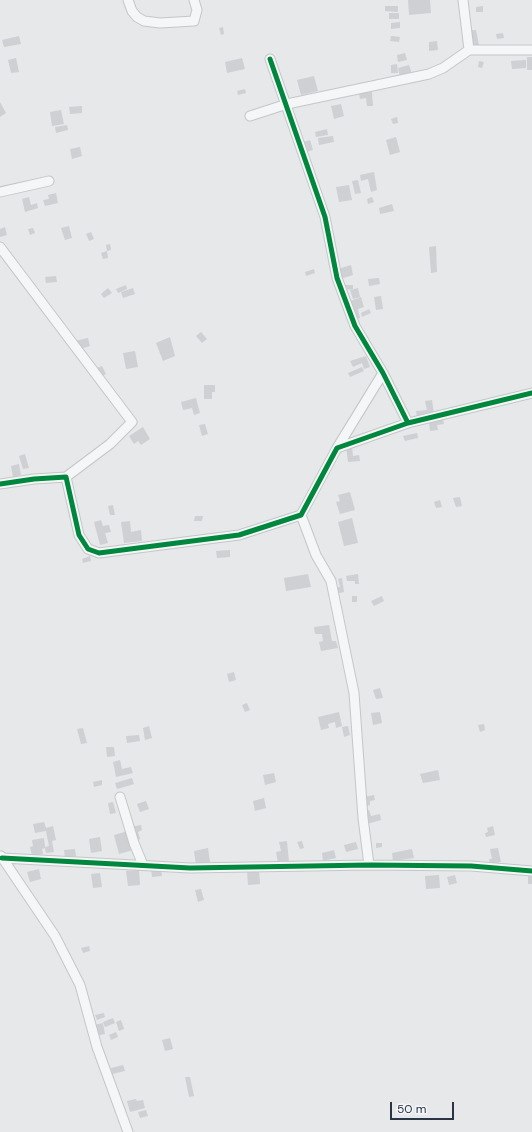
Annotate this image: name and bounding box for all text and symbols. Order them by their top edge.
scale bar [392,1094,456,1120]
text: 50 m [397,1101,426,1117]

